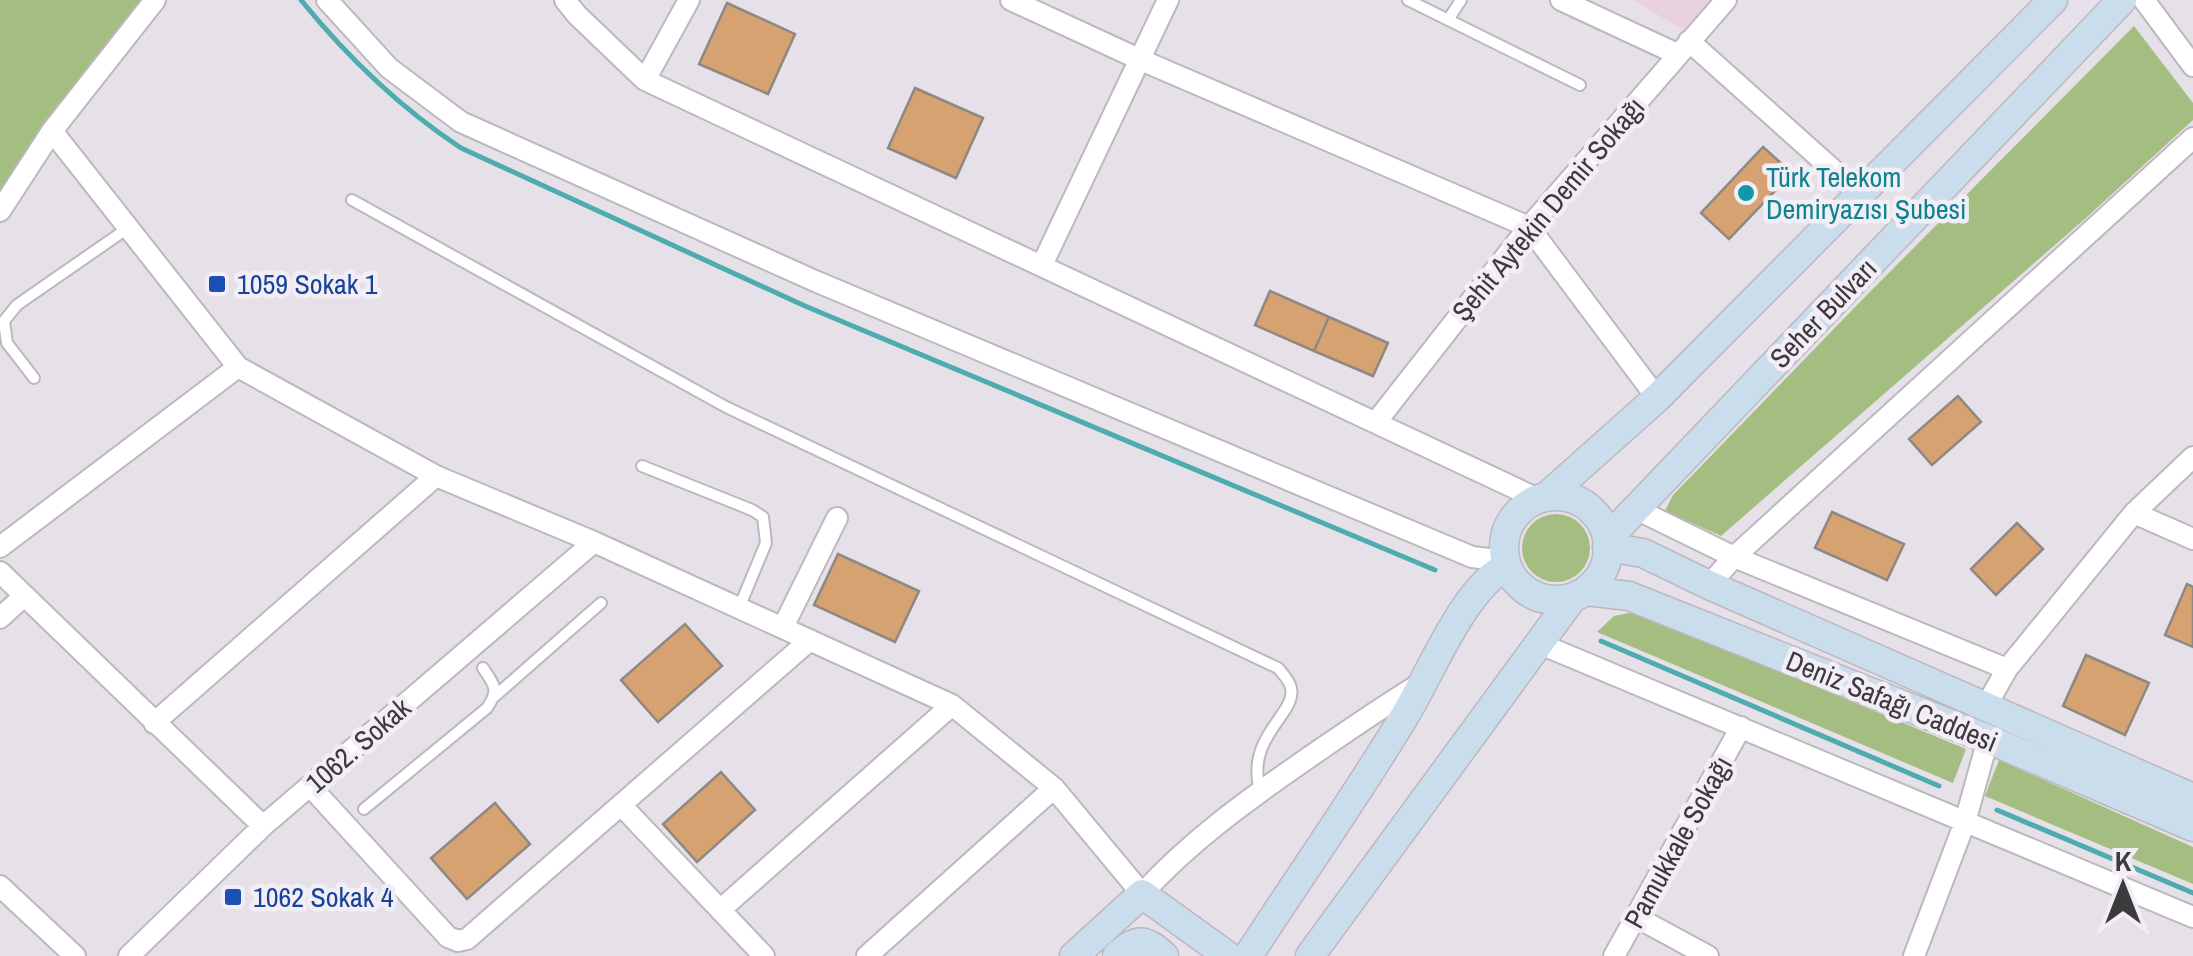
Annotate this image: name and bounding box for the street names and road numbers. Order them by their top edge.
street label: Şehit Aytekin Demir Sokağı [1443,89,1653,329]
street label: Seher Bulvarı [1761,250,1885,376]
street label: Deniz Safağı Caddesi [1781,641,2003,761]
street label: 1062. Sokak [297,688,419,801]
street label: Pamukkale Sokağı [1615,749,1741,935]

